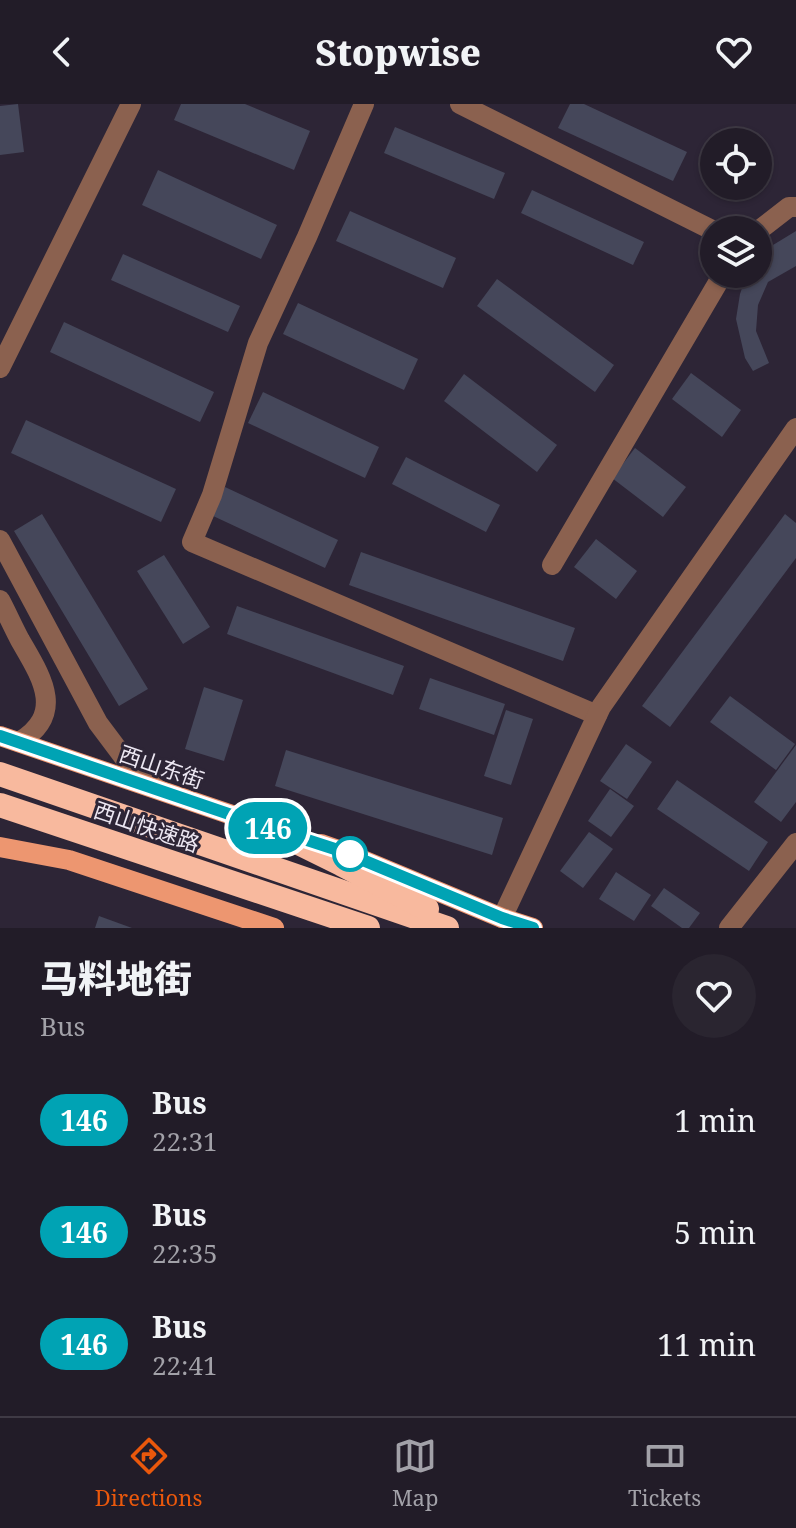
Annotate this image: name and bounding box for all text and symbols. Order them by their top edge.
text: Stopwise [315,28,481,77]
icon: back [40,30,84,74]
icon: heart [712,30,756,74]
map controls [700,128,772,288]
button: locate [700,128,772,200]
button: layers [700,216,772,288]
street label: 西山东街 [116,737,208,795]
street label: 西山快速路 [90,794,204,858]
line badge: 146 [222,802,314,854]
text: 146 [244,809,292,847]
unlabelled marker [333,837,367,871]
text: 马料地街 [40,952,192,1004]
button: heart [672,954,756,1038]
text: Bus [40,1008,85,1044]
text: Bus [152,1082,207,1123]
text: 1 min [674,1100,756,1141]
text: 146 [60,1101,108,1139]
text: 22:31 [152,1123,218,1159]
text: Bus [152,1194,207,1235]
text: 5 min [674,1212,756,1253]
text: 146 [60,1213,108,1251]
text: 22:35 [152,1235,218,1271]
text: Bus [152,1306,207,1347]
text: 11 min [657,1324,756,1365]
text: 146 [60,1325,108,1363]
text: 22:41 [152,1347,218,1383]
tab: Directions [95,1434,202,1512]
tab: Map [392,1434,438,1512]
tab: Tickets [628,1434,701,1512]

